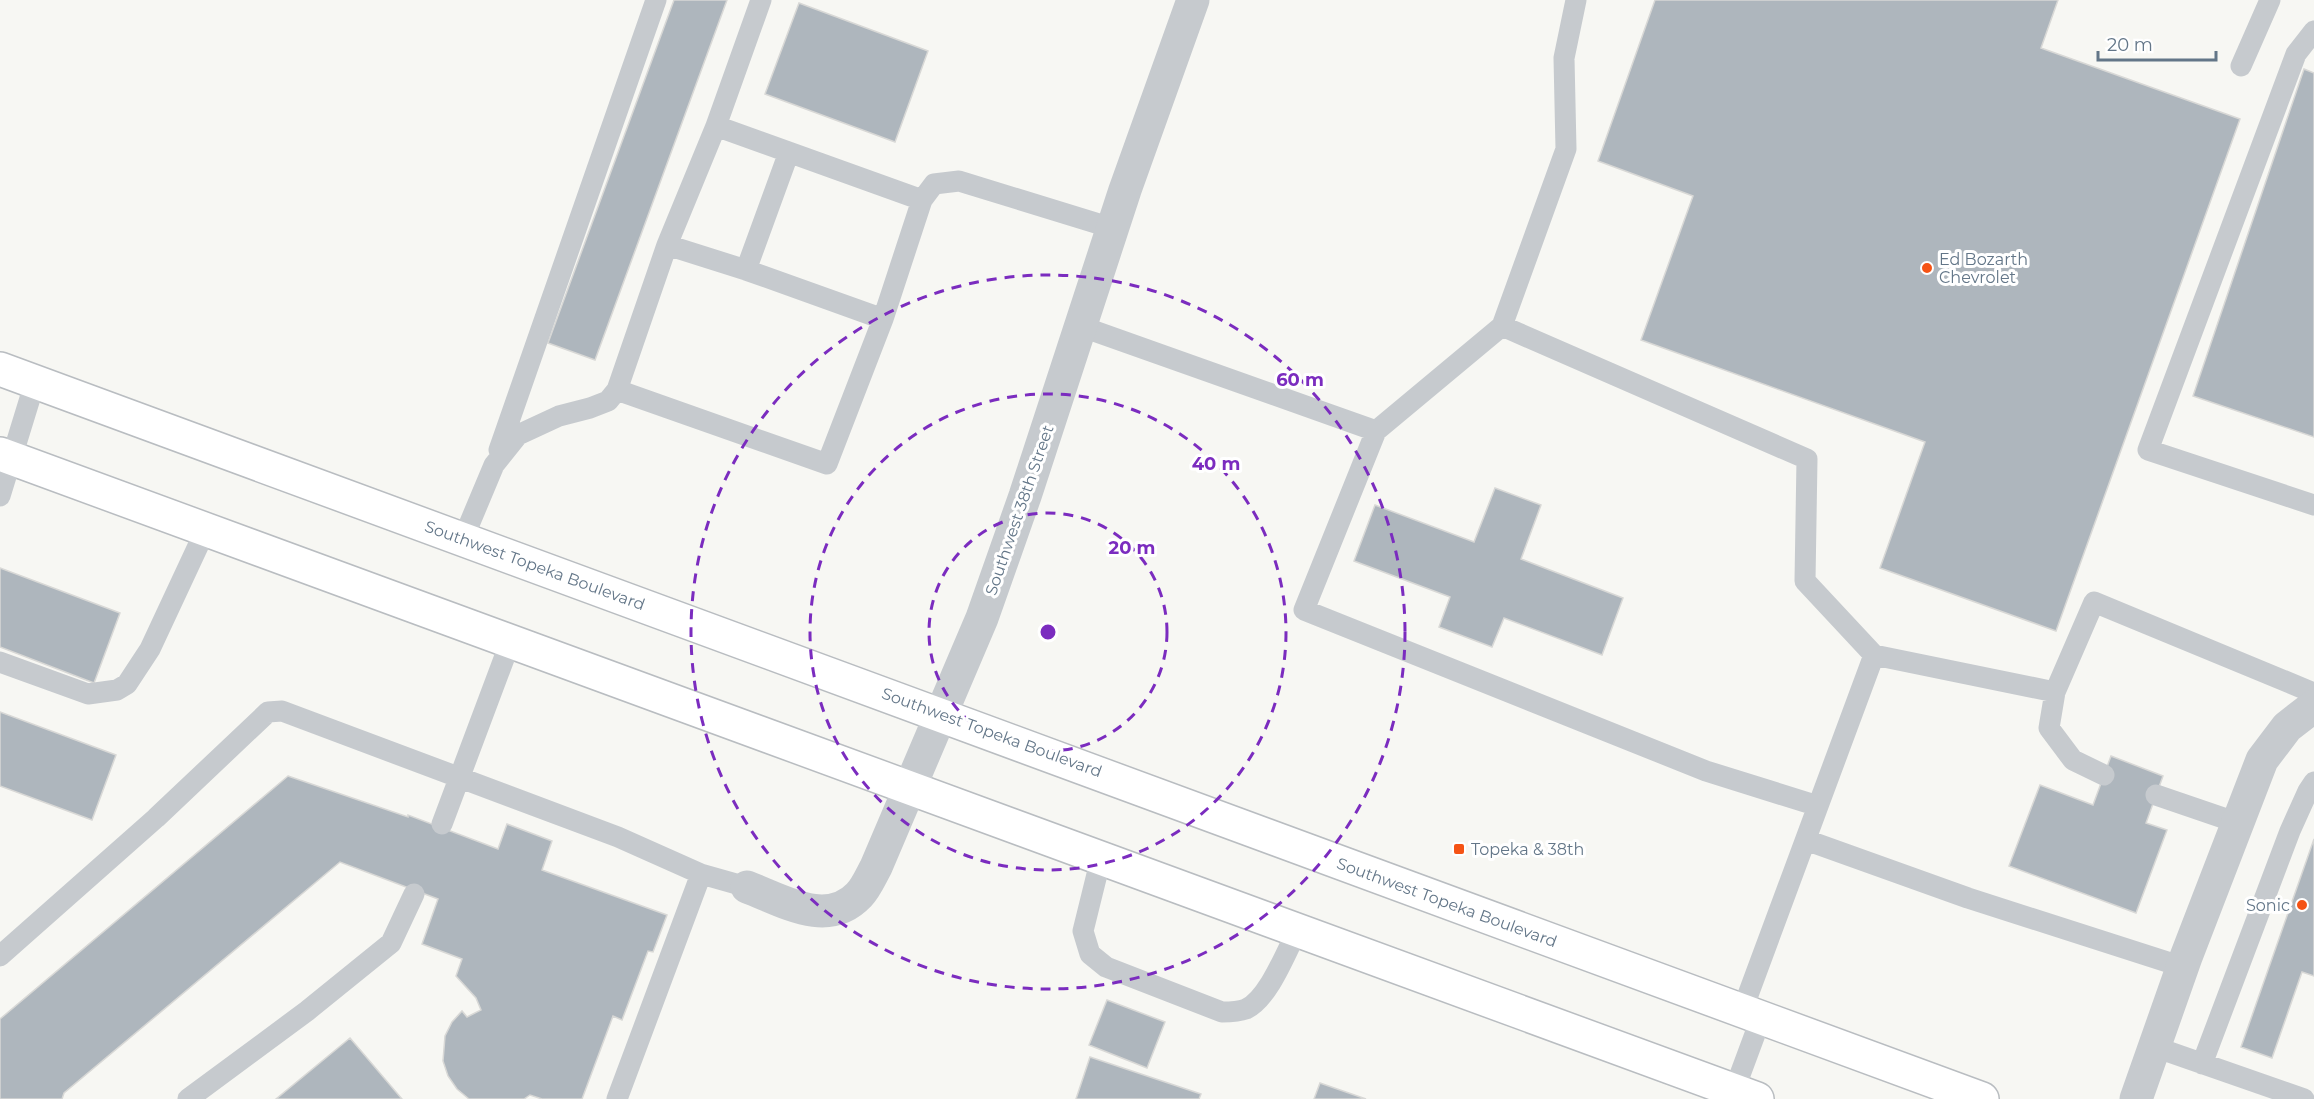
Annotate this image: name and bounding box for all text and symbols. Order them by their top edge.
scale bar [2098,24,2216,62]
text: 20 m [2107,34,2153,56]
place label: Ed Bozarth Chevrolet [1939,250,2028,287]
marker: Ed Bozarth Chevrolet [1920,261,1934,275]
text: 60 m [1276,369,1324,391]
street label: Southwest 38th Street [981,422,1058,598]
text: 40 m [1192,453,1240,475]
street label: Southwest Topeka Boulevard [422,517,648,614]
text: 20 m [1109,537,1155,559]
centre of rings [1038,622,1058,642]
street label: Southwest Topeka Boulevard [879,684,1105,781]
place label: Topeka & 38th [1471,840,1584,859]
marker: Topeka & 38th [1452,842,1466,856]
street label: Southwest Topeka Boulevard [1334,854,1560,951]
place label: Sonic [2246,896,2290,915]
marker: Sonic [2295,898,2309,912]

